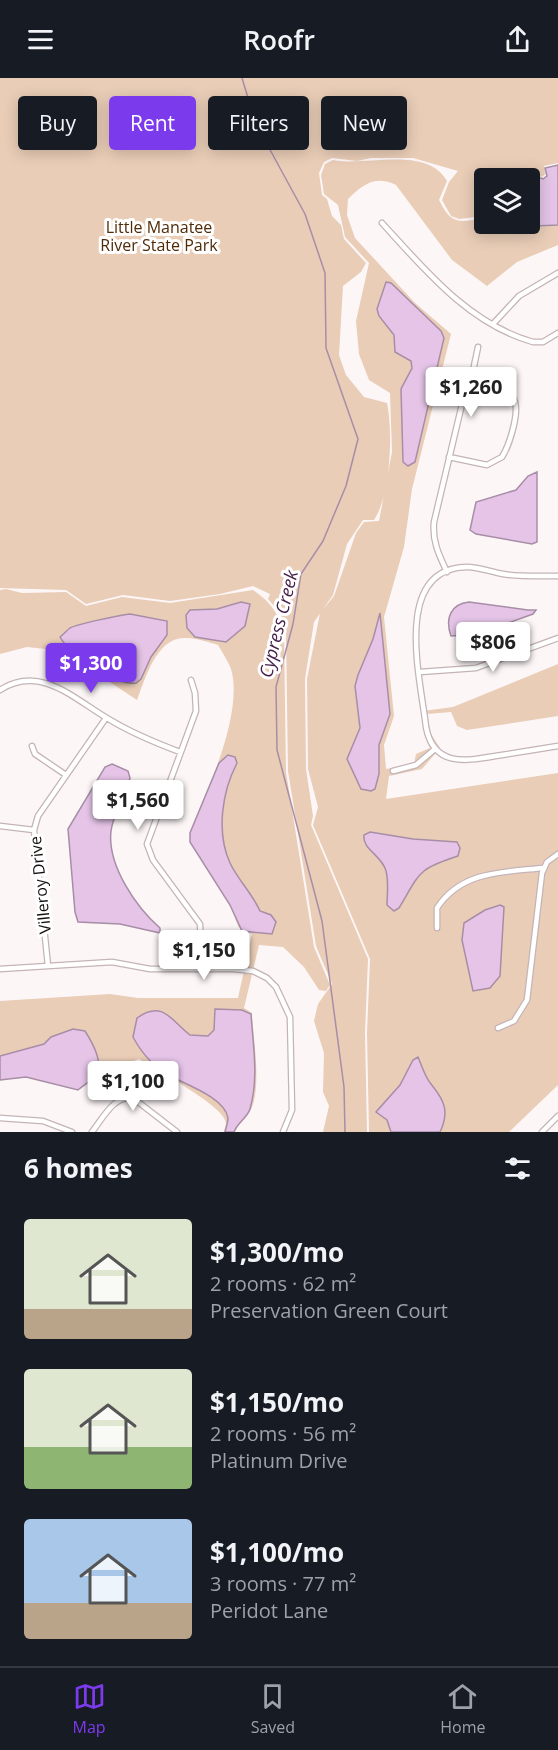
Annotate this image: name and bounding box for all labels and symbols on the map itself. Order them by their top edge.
park label: Little Manatee River State Park [100,216,218,256]
pin: $1,260 [422,367,520,418]
water label: Cypress Creek [253,566,303,680]
pin: $806 [457,622,529,673]
pin: $1,300 [42,643,140,694]
pin: $1,560 [89,780,187,831]
street label: Villeroy Drive [24,835,56,935]
pin: $1,150 [155,930,253,981]
pin: $1,100 [84,1061,182,1112]

